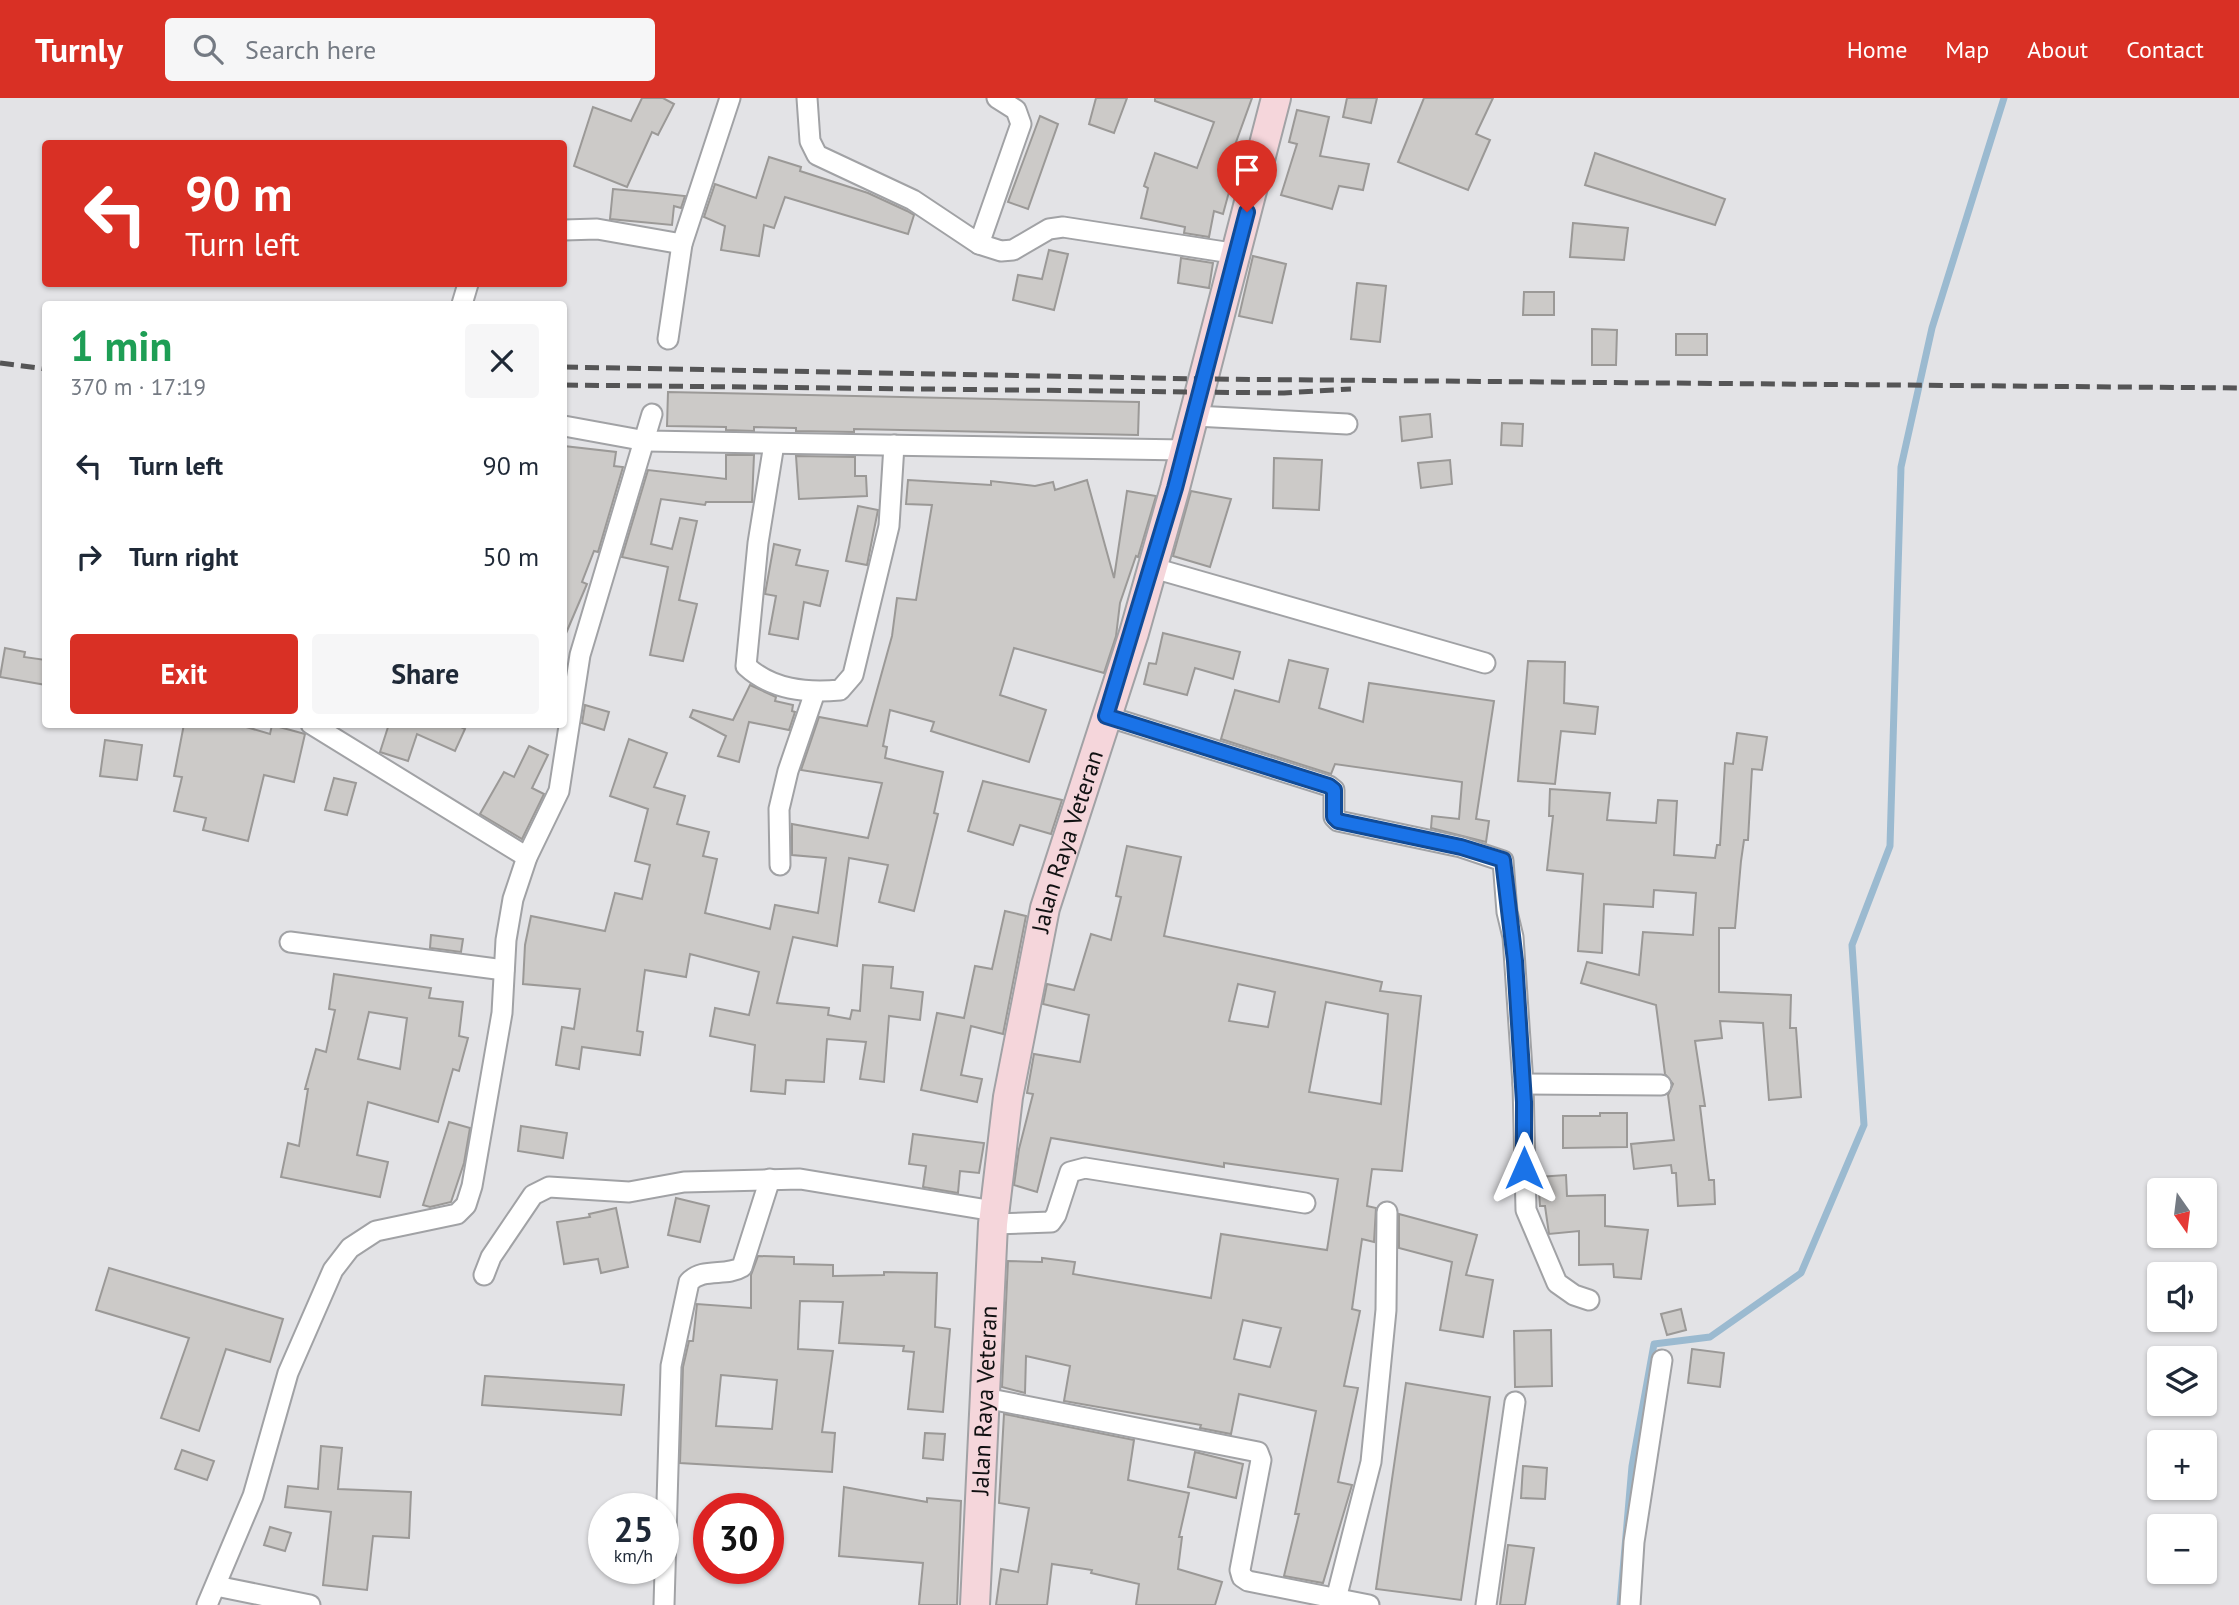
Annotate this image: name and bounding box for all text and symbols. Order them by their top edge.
search box [165,18,655,81]
text: Turnly [35,28,123,71]
icon: search [189,30,227,68]
text: Search here [245,33,376,66]
text: Home [1847,34,1907,65]
text: Map [1945,34,1989,65]
text: About [2027,34,2088,65]
text: Contact [2126,34,2204,65]
pin [1217,140,1277,212]
icon: arrive [1228,151,1266,189]
text: 90 m [185,161,292,225]
icon: left [70,168,161,259]
text: Turn left [185,223,300,265]
text: 1 min [70,318,172,373]
button: close [465,324,539,398]
text: 370 m · 17:19 [70,372,206,401]
icon: left [70,447,108,485]
text: Turn left [129,449,223,482]
text: 90 m [483,449,539,482]
icon: right [70,538,108,576]
text: Turn right [129,540,238,573]
text: 50 m [483,540,539,573]
button: Exit [70,634,298,714]
button: Share [312,634,539,714]
street label: Jalan Raya Veteran [1024,746,1110,936]
position arrow [1487,1131,1561,1205]
north arrow [2147,1178,2217,1248]
map controls [2147,1178,2217,1584]
button: sound [2147,1262,2217,1332]
street label: Jalan Raya Veteran [964,1305,1004,1497]
button: layers [2147,1346,2217,1416]
button: + [2147,1430,2217,1500]
speed limit sign: 30 [693,1493,784,1584]
text: 25 [614,1506,653,1552]
button: − [2147,1514,2217,1584]
text: km/h [614,1544,653,1567]

